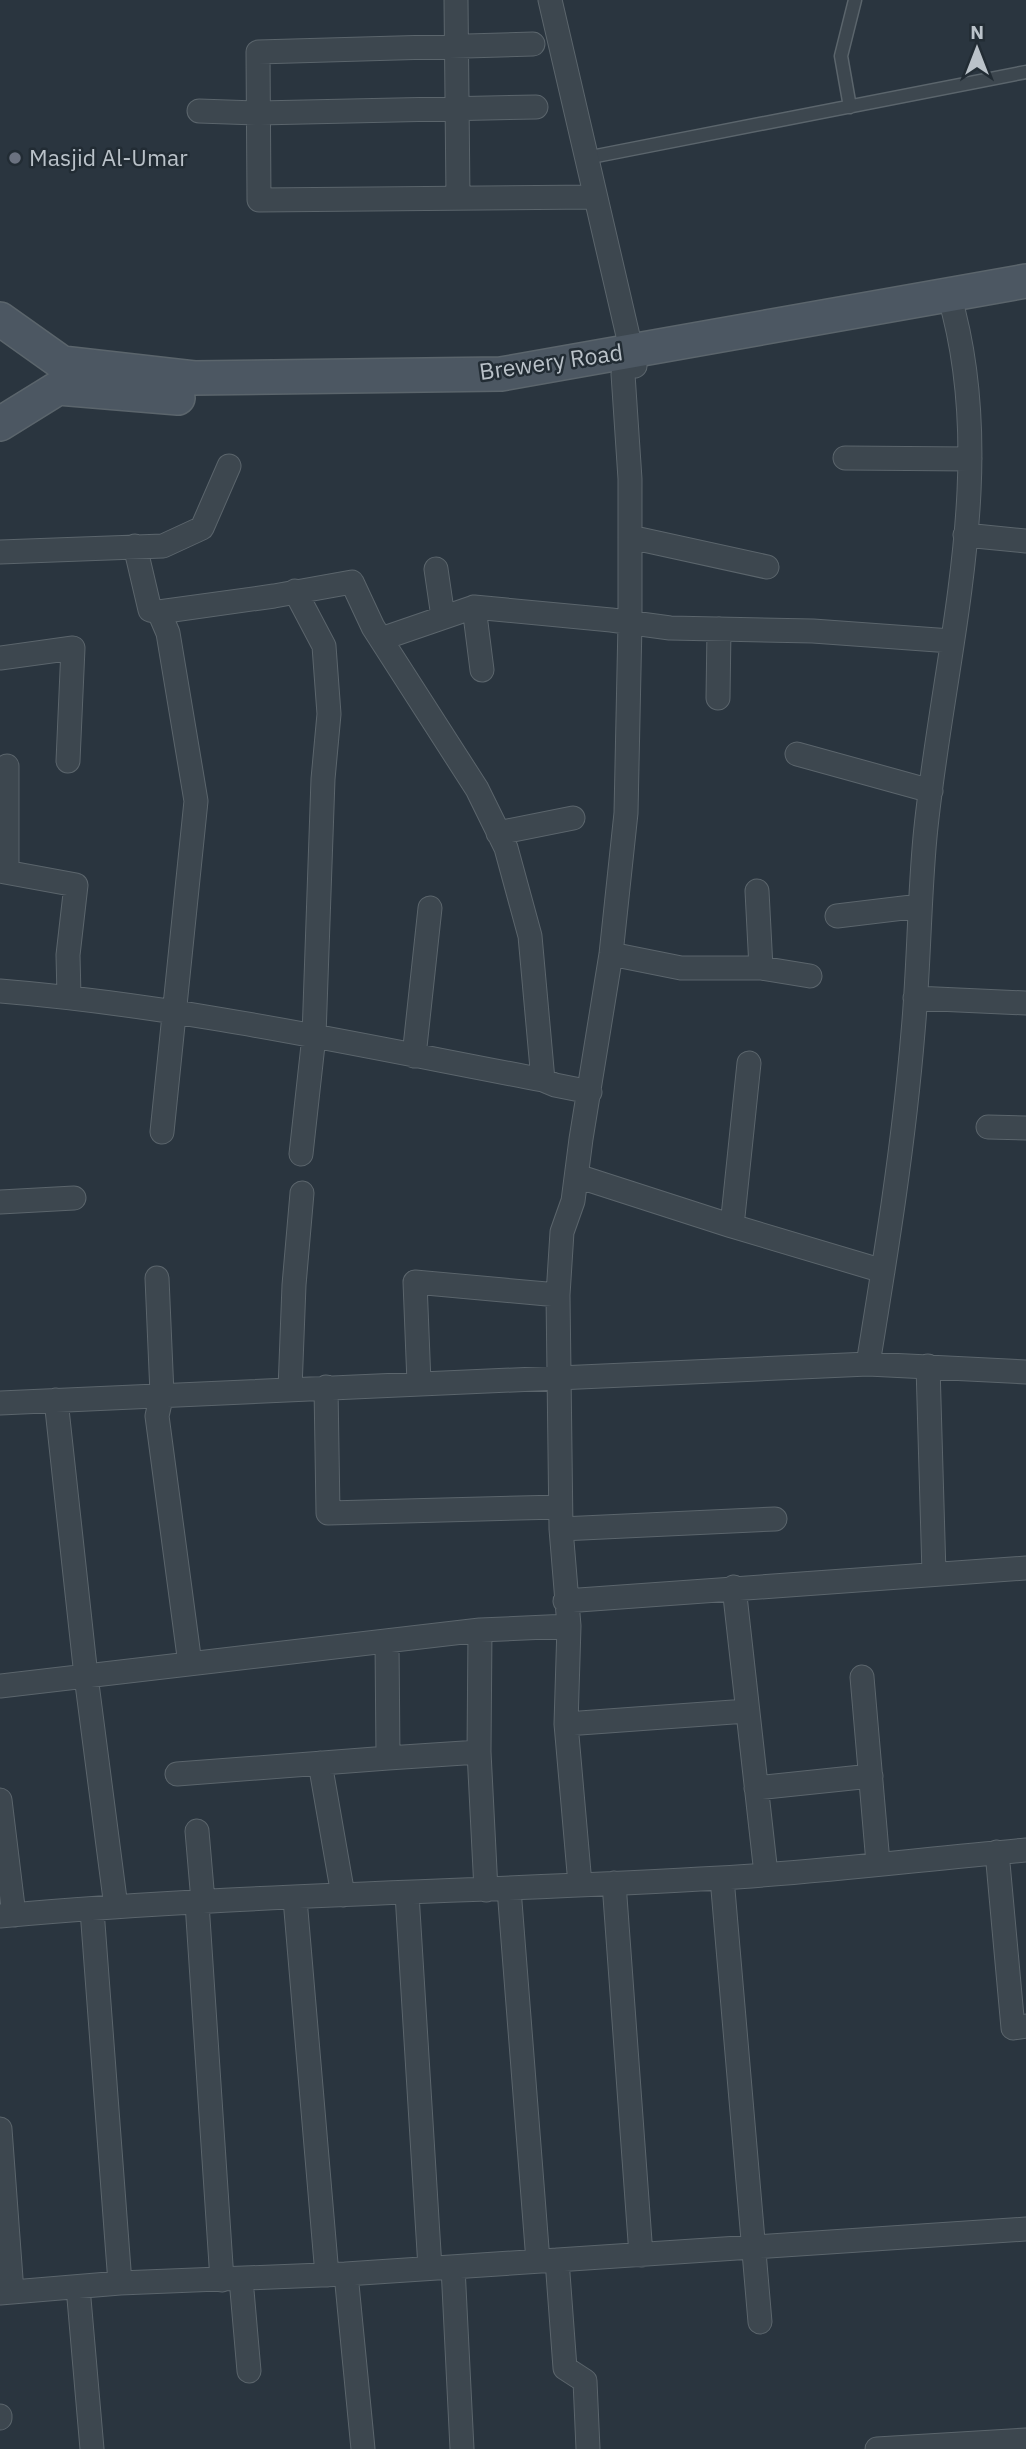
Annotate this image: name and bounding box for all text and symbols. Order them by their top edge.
north arrow [942,14,1012,84]
text: N [970,20,984,44]
place label: Masjid Al-Umar [29,142,188,172]
marker: Masjid Al-Umar [7,150,23,166]
street label: Brewery Road [477,336,624,386]

